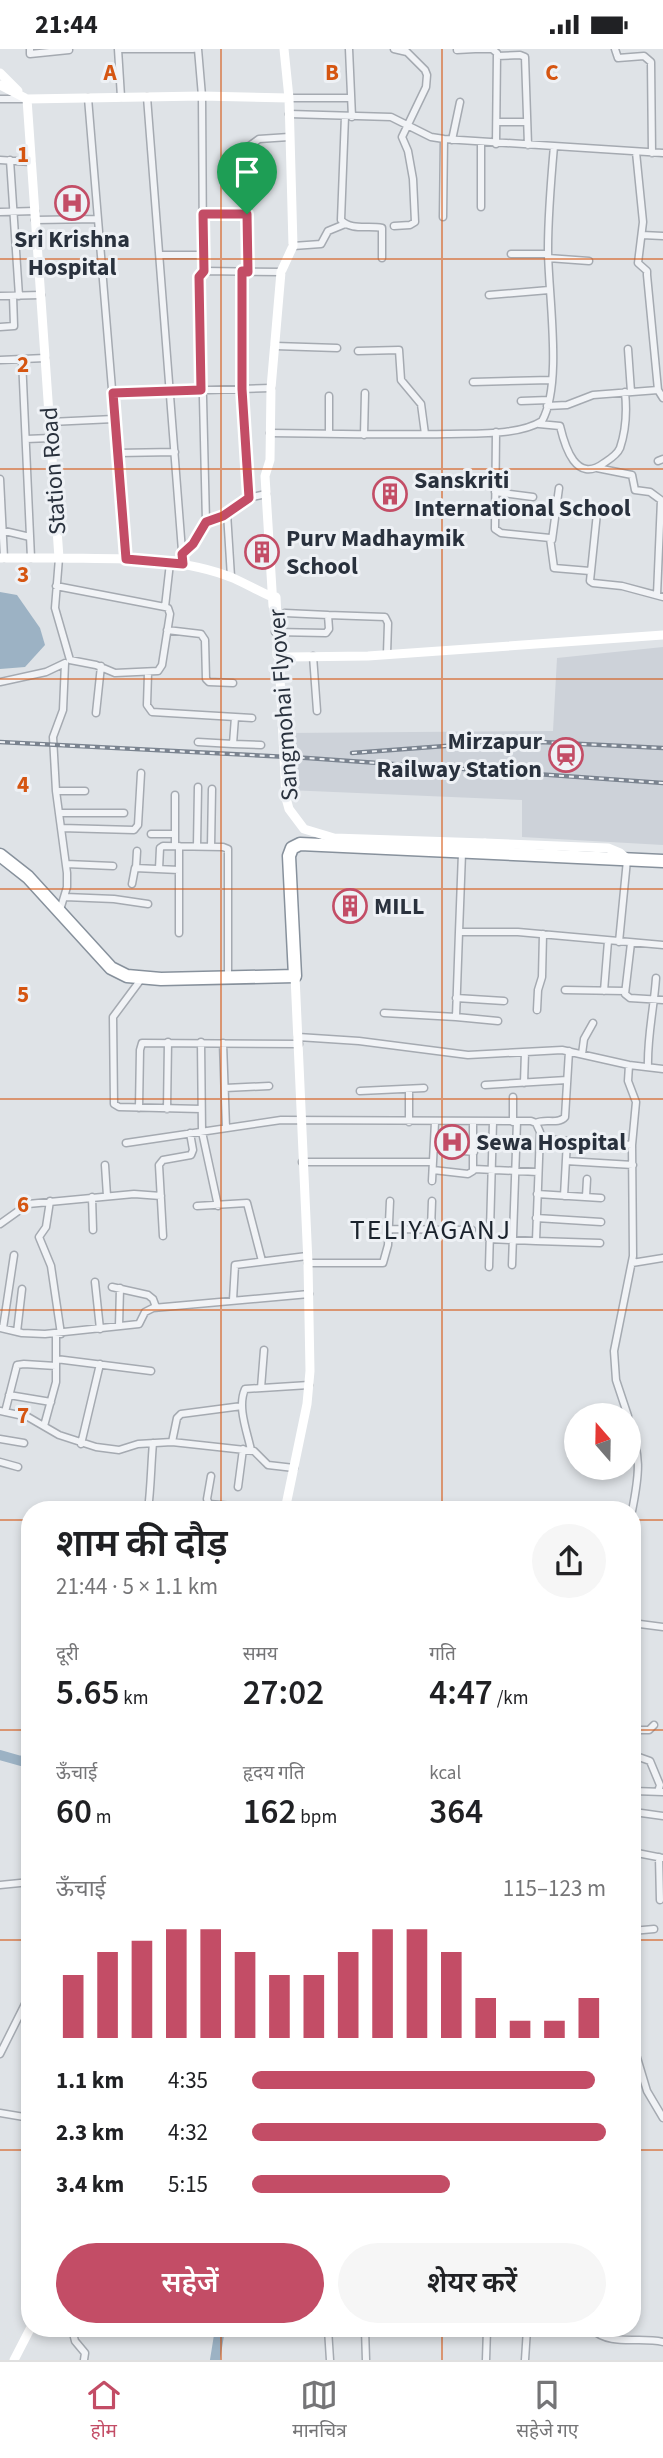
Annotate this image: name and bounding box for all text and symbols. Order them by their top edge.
text: 21:44 [35,6,98,43]
text: A [102,56,117,89]
text: B [325,56,339,89]
text: C [545,56,559,89]
text: 1 [17,138,29,171]
pin [217,142,277,214]
icon: arrive [228,153,266,191]
hospital icon: Sri Krishna Hospital [53,184,91,222]
place label: Sri Krishna Hospital [14,222,130,285]
text: 2 [17,348,29,381]
street label: Station Road [32,406,75,536]
place label: Sanskriti International School [414,463,631,526]
building icon: Sanskriti International School [371,475,409,513]
place label: Purv Madhaymik School [286,521,466,584]
building icon: Purv Madhaymik School [243,533,281,571]
text: 3 [17,558,29,591]
street label: Sangmohai Flyover [259,607,308,802]
place label: Mirzapur Railway Station [377,724,542,787]
station icon: Mirzapur Railway Station [547,736,585,774]
text: 4 [17,768,29,801]
building icon: MILL [331,887,369,925]
place label: MILL [374,889,424,924]
text: 5 [17,978,29,1011]
hospital icon: Sewa Hospital [433,1123,471,1161]
place label: Sewa Hospital [476,1125,626,1160]
text: 6 [17,1188,29,1221]
district label: TELIYAGANJ [350,1210,512,1250]
text: 7 [17,1399,29,1432]
north arrow [564,1403,640,1481]
map controls [564,1403,641,1480]
text: शाम की दौड़ [56,1517,228,1571]
button: share [532,1524,606,1598]
text: 21:44 · 5 × 1.1 km [56,1570,218,1603]
text: दूरी [56,1641,79,1668]
text: समय [243,1641,278,1668]
text: गति [429,1641,456,1668]
text: 5.65 [56,1668,120,1718]
text: 27:02 [243,1668,324,1718]
text: 4:47 [429,1668,493,1718]
text: km [120,1685,148,1712]
text: /km [493,1685,528,1712]
text: ऊँचाई [56,1760,97,1787]
text: हृदय गति [243,1760,304,1787]
text: kcal [429,1760,461,1787]
text: 60 [56,1787,92,1837]
text: 162 [243,1787,297,1837]
text: 364 [429,1787,483,1837]
text: m [92,1804,111,1831]
text: bpm [297,1804,337,1831]
text: ऊँचाई [56,1872,106,1905]
text: 115–123 m [503,1872,606,1905]
text: 1.1 km [56,2064,124,2097]
text: 4:35 [168,2064,208,2097]
text: 2.3 km [56,2116,124,2149]
text: 4:32 [168,2116,208,2149]
text: 3.4 km [56,2168,124,2201]
text: 5:15 [168,2168,208,2201]
button: सहेजें [56,2243,324,2323]
button: शेयर करें [338,2243,606,2323]
tab: होम [85,2376,123,2445]
tab: मानचित्र [292,2376,347,2445]
tab: सहेजे गए [516,2376,578,2445]

